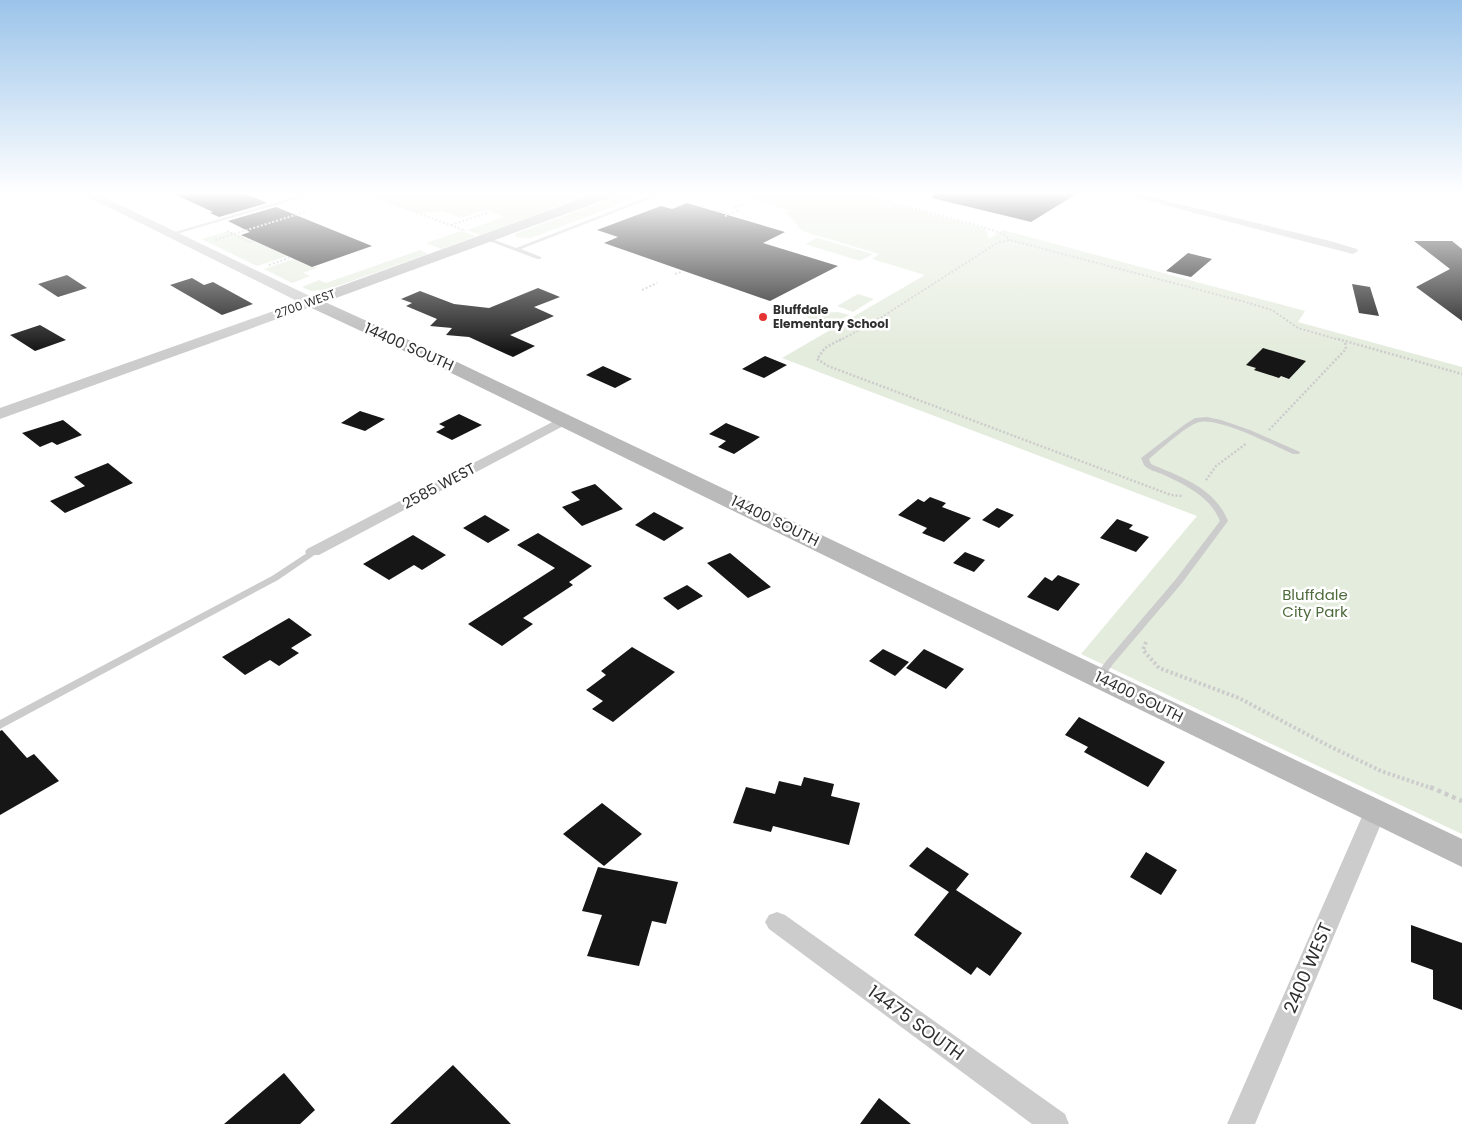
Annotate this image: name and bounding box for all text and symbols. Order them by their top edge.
street label: 2700 WEST [272,285,338,322]
place label: Bluffdale Elementary School [773,301,888,332]
marker: Bluffdale Elementary School [757,311,769,323]
street label: 14400 SOUTH [361,317,457,376]
street label: 2585 WEST [398,457,479,514]
street label: 14400 SOUTH [728,490,823,551]
park label: Bluffdale City Park [1282,584,1348,622]
street label: 14400 SOUTH [1092,666,1187,727]
street label: 2400 WEST [1277,918,1338,1017]
street label: 14475 SOUTH [863,979,970,1066]

